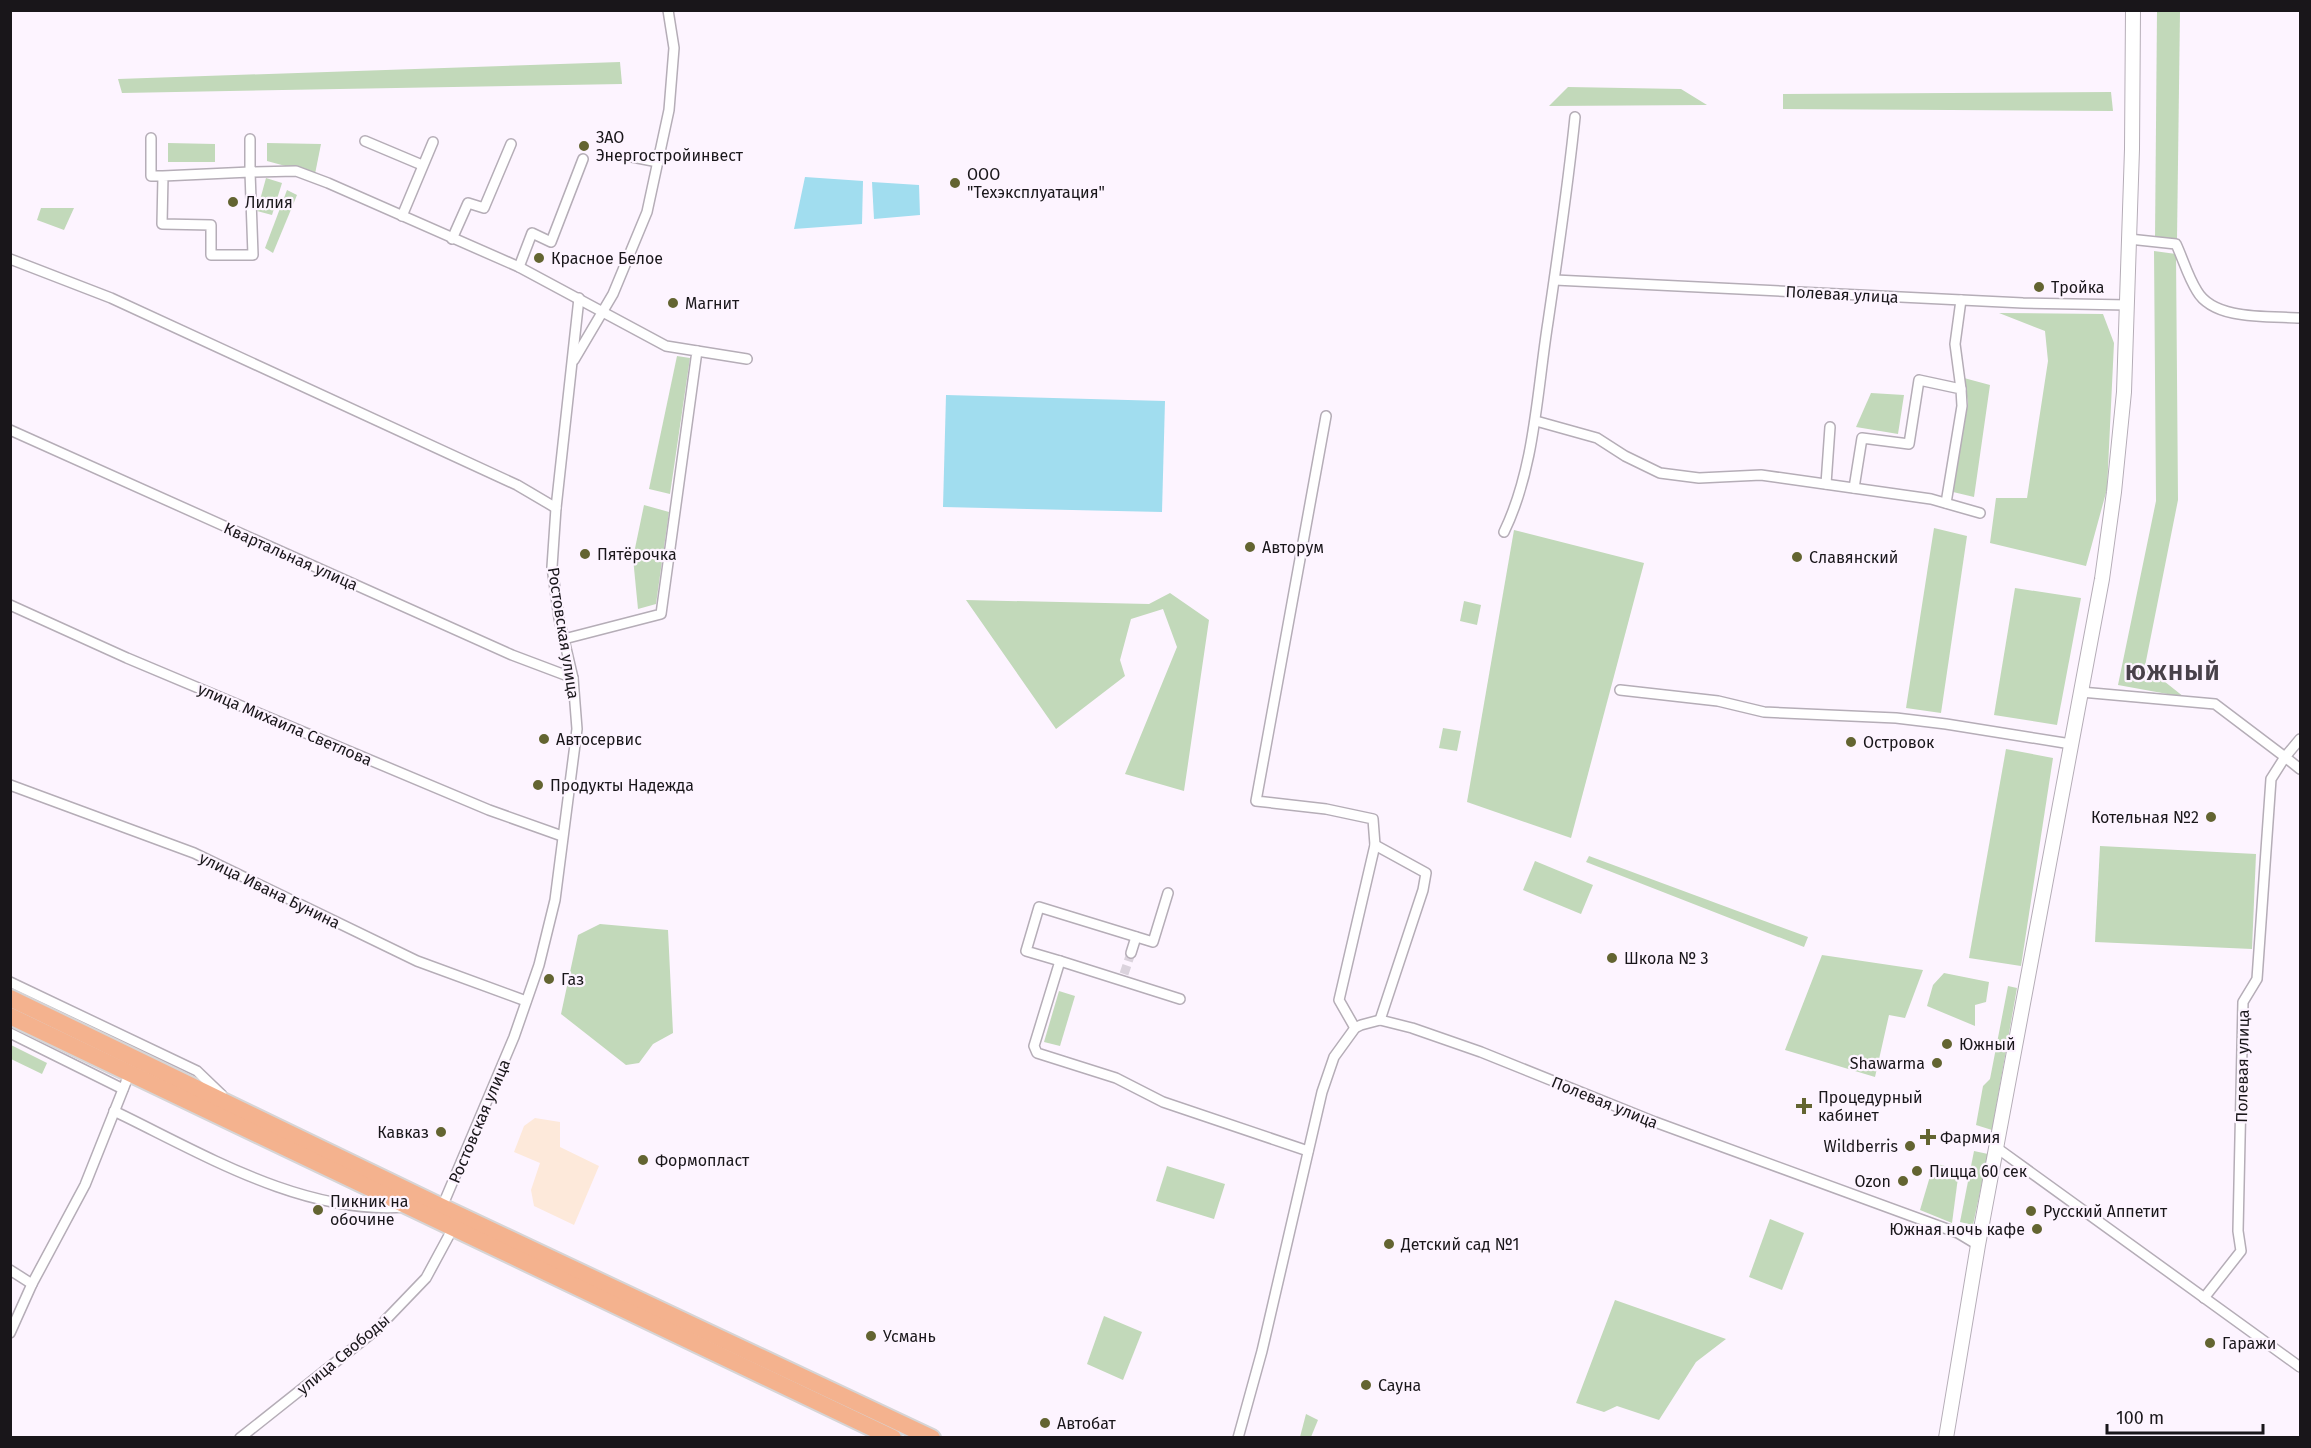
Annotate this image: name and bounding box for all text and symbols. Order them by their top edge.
place label: ЗАО Энергостройинвест [596,128,744,165]
marker: ЗАО Энергостройинвест [577,139,591,153]
place label: ООО "Техэксплуатация" [967,165,1105,202]
marker: ООО "Техэксплуатация" [948,176,962,190]
place label: Лилия [245,193,293,212]
marker: Лилия [226,195,240,209]
place label: Красное Белое [551,249,663,268]
marker: Красное Белое [532,251,546,265]
place label: Тройка [2051,278,2105,297]
marker: Тройка [2032,280,2046,294]
street label: Полевая улица [1785,282,1899,307]
place label: Магнит [685,294,740,313]
marker: Магнит [666,296,680,310]
street label: Квартальная улица [221,518,361,595]
place label: Авторум [1262,538,1324,557]
marker: Авторум [1243,540,1257,554]
place label: Пятёрочка [597,545,677,564]
marker: Пятёрочка [578,547,592,561]
place label: Славянский [1809,548,1898,567]
marker: Славянский [1790,550,1804,564]
street label: Ростовская улица [544,566,583,700]
district label: ЮЖНЫЙ [2125,659,2221,686]
street label: улица Михаила Светлова [195,679,375,770]
place label: Автосервис [556,730,642,749]
marker: Автосервис [537,732,551,746]
place label: Островок [1863,733,1935,752]
marker: Островок [1844,735,1858,749]
place label: Продукты Надежда [550,776,694,795]
marker: Продукты Надежда [531,778,545,792]
place label: Котельная №2 [2091,808,2199,827]
marker: Котельная №2 [2204,810,2218,824]
street label: улица Ивана Бунина [196,848,343,933]
place label: Школа № 3 [1624,949,1708,968]
marker: Школа № 3 [1605,951,1619,965]
place label: Газ [561,970,584,989]
marker: Газ [542,972,556,986]
street label: Полевая улица [2232,1009,2253,1123]
place label: Южный [1959,1035,2016,1054]
marker: Южный [1940,1037,1954,1051]
place label: Shawarma [1850,1054,1925,1073]
street label: Ростовская улица [445,1056,514,1186]
marker: Shawarma [1930,1056,1944,1070]
street label: Полевая улица [1549,1072,1661,1132]
place label: Процедурный кабинет [1818,1088,1923,1125]
marker: Процедурный кабинет [1795,1097,1813,1115]
place label: Кавказ [377,1123,429,1142]
marker: Кавказ [434,1125,448,1139]
place label: Фармия [1940,1128,2000,1147]
marker: Фармия [1921,1130,1935,1144]
place label: Wildberris [1824,1137,1898,1156]
marker: Wildberris [1903,1139,1917,1153]
place label: Формопласт [655,1151,750,1170]
marker: Формопласт [636,1153,650,1167]
place label: Пицца 60 сек [1929,1162,2028,1181]
marker: Пицца 60 сек [1910,1164,1924,1178]
place label: Ozon [1854,1172,1891,1191]
marker: Ozon [1896,1174,1910,1188]
place label: Пикник на обочине [330,1192,409,1229]
place label: Русский Аппетит [2043,1202,2168,1221]
marker: Пикник на обочине [311,1203,325,1217]
marker: Русский Аппетит [2024,1204,2038,1218]
place label: Южная ночь кафе [1889,1220,2025,1239]
marker: Южная ночь кафе [2030,1222,2044,1236]
place label: Детский сад №1 [1400,1235,1520,1254]
marker: Детский сад №1 [1382,1237,1396,1251]
street label: улица Свободы [293,1310,393,1399]
place label: Усмань [883,1327,936,1346]
marker: Усмань [864,1329,878,1343]
place label: Гаражи [2222,1334,2276,1353]
marker: Гаражи [2203,1336,2217,1350]
place label: Сауна [1378,1376,1421,1395]
marker: Сауна [1359,1378,1373,1392]
scale bar [2107,1397,2263,1435]
text: 100 m [2116,1407,2164,1429]
place label: Автобат [1057,1414,1117,1433]
marker: Автобат [1038,1416,1052,1430]

